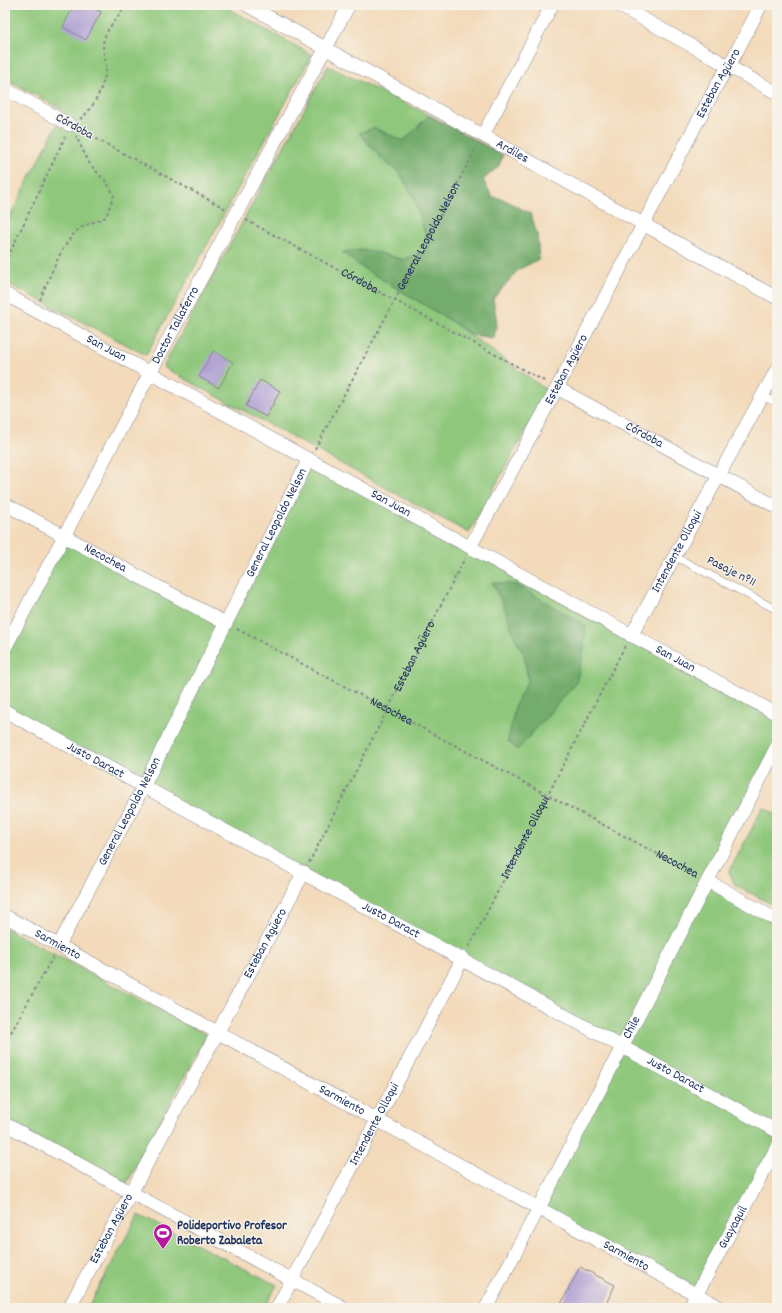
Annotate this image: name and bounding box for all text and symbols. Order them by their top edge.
street label: Esteban Agüero [691,45,746,122]
street label: Córdoba [52,109,97,146]
street label: Ardiles [492,135,532,168]
street label: General Leopoldo Nelson [392,179,466,294]
street label: Córdoba [337,263,383,300]
street label: Doctor Tallaferro [147,283,205,368]
street label: San Juan [83,330,130,367]
street label: Esteban Agüero [540,331,593,408]
street label: Córdoba [622,417,667,454]
street label: General Leopoldo Nelson [241,465,312,581]
street label: San Juan [367,485,414,522]
street label: Intendente Olloqui [647,507,708,596]
street label: Necochea [80,539,131,578]
street label: Pasaje nº11 [703,551,759,593]
street label: Esteban Agüero [389,617,441,695]
street label: San Juan [652,640,699,678]
street label: Necochea [366,692,417,731]
street label: Justo Daract [63,737,128,784]
street label: General Leopoldo Nelson [93,754,166,869]
street label: Intendente Olloqui [496,792,555,883]
street label: Necochea [652,845,703,884]
street label: Justo Daract [359,897,423,944]
street label: Esteban Agüero [239,905,292,982]
street label: Sarmiento [31,924,84,965]
street label: Chile [618,1013,646,1043]
street label: Justo Daract [643,1052,708,1099]
street label: Intendente Olloqui [345,1079,405,1169]
street label: Sarmiento [315,1080,369,1121]
street label: Esteban Agüero [85,1190,139,1267]
street label: Guayaquil [714,1202,753,1252]
place label: Polideportivo Profesor Roberto Zabaleta [177,1217,288,1251]
sports icon: Polideportivo Profesor Roberto Zabaleta [152,1222,174,1250]
street label: Sarmiento [599,1236,653,1277]

